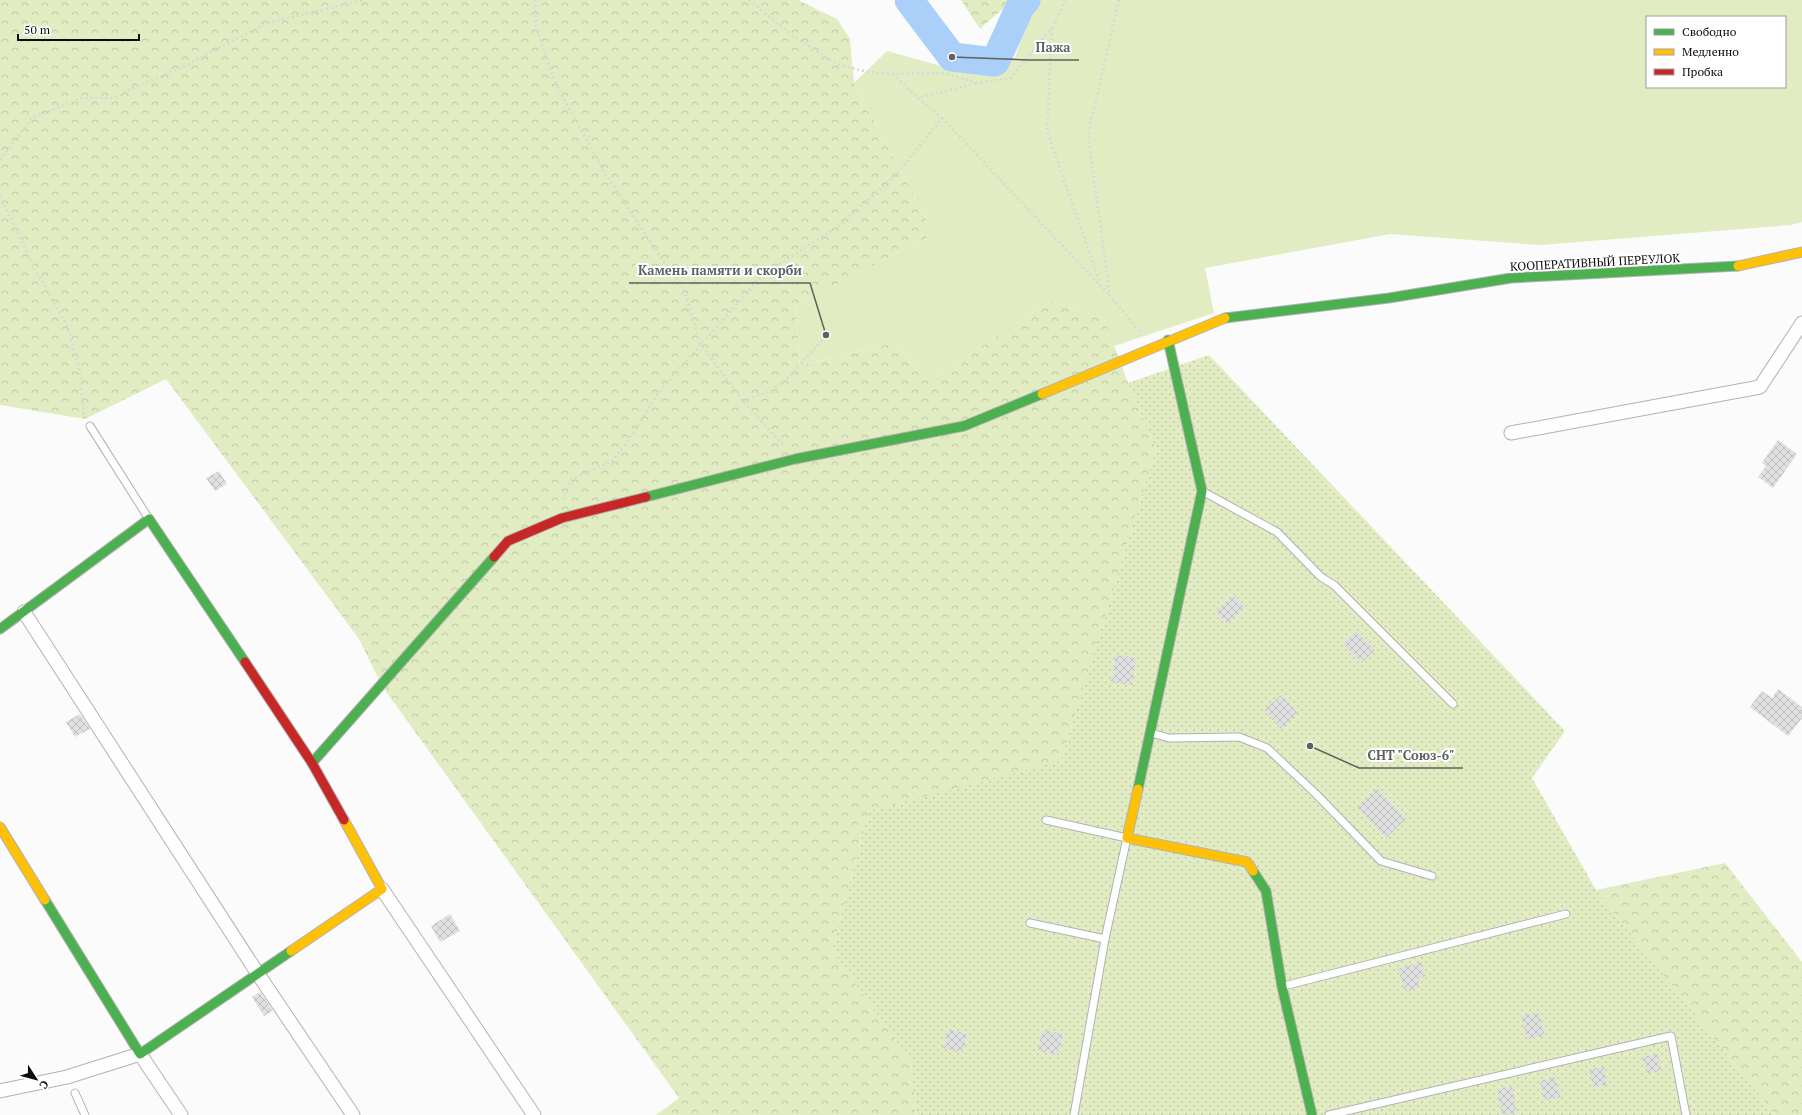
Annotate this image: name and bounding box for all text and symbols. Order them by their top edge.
scale bar [18,16,139,42]
legend [1646,16,1786,88]
text: 50 m [24,22,51,37]
text: Свободно [1682,24,1737,39]
callout: Пажа [1028,35,1079,60]
text: Пажа [1036,38,1071,56]
text: Медленно [1682,44,1739,59]
text: Пробка [1682,64,1723,79]
street label: КООПЕРАТИВНЫЙ ПЕРЕУЛОК [1510,250,1681,274]
callout: Камень памяти и скорби [629,258,810,283]
text: Камень памяти и скорби [638,261,802,279]
callout: СНТ "Союз-6" [1359,743,1463,768]
text: СНТ "Союз-6" [1367,746,1455,764]
north arrow [16,1059,56,1099]
text: С [36,1078,52,1092]

